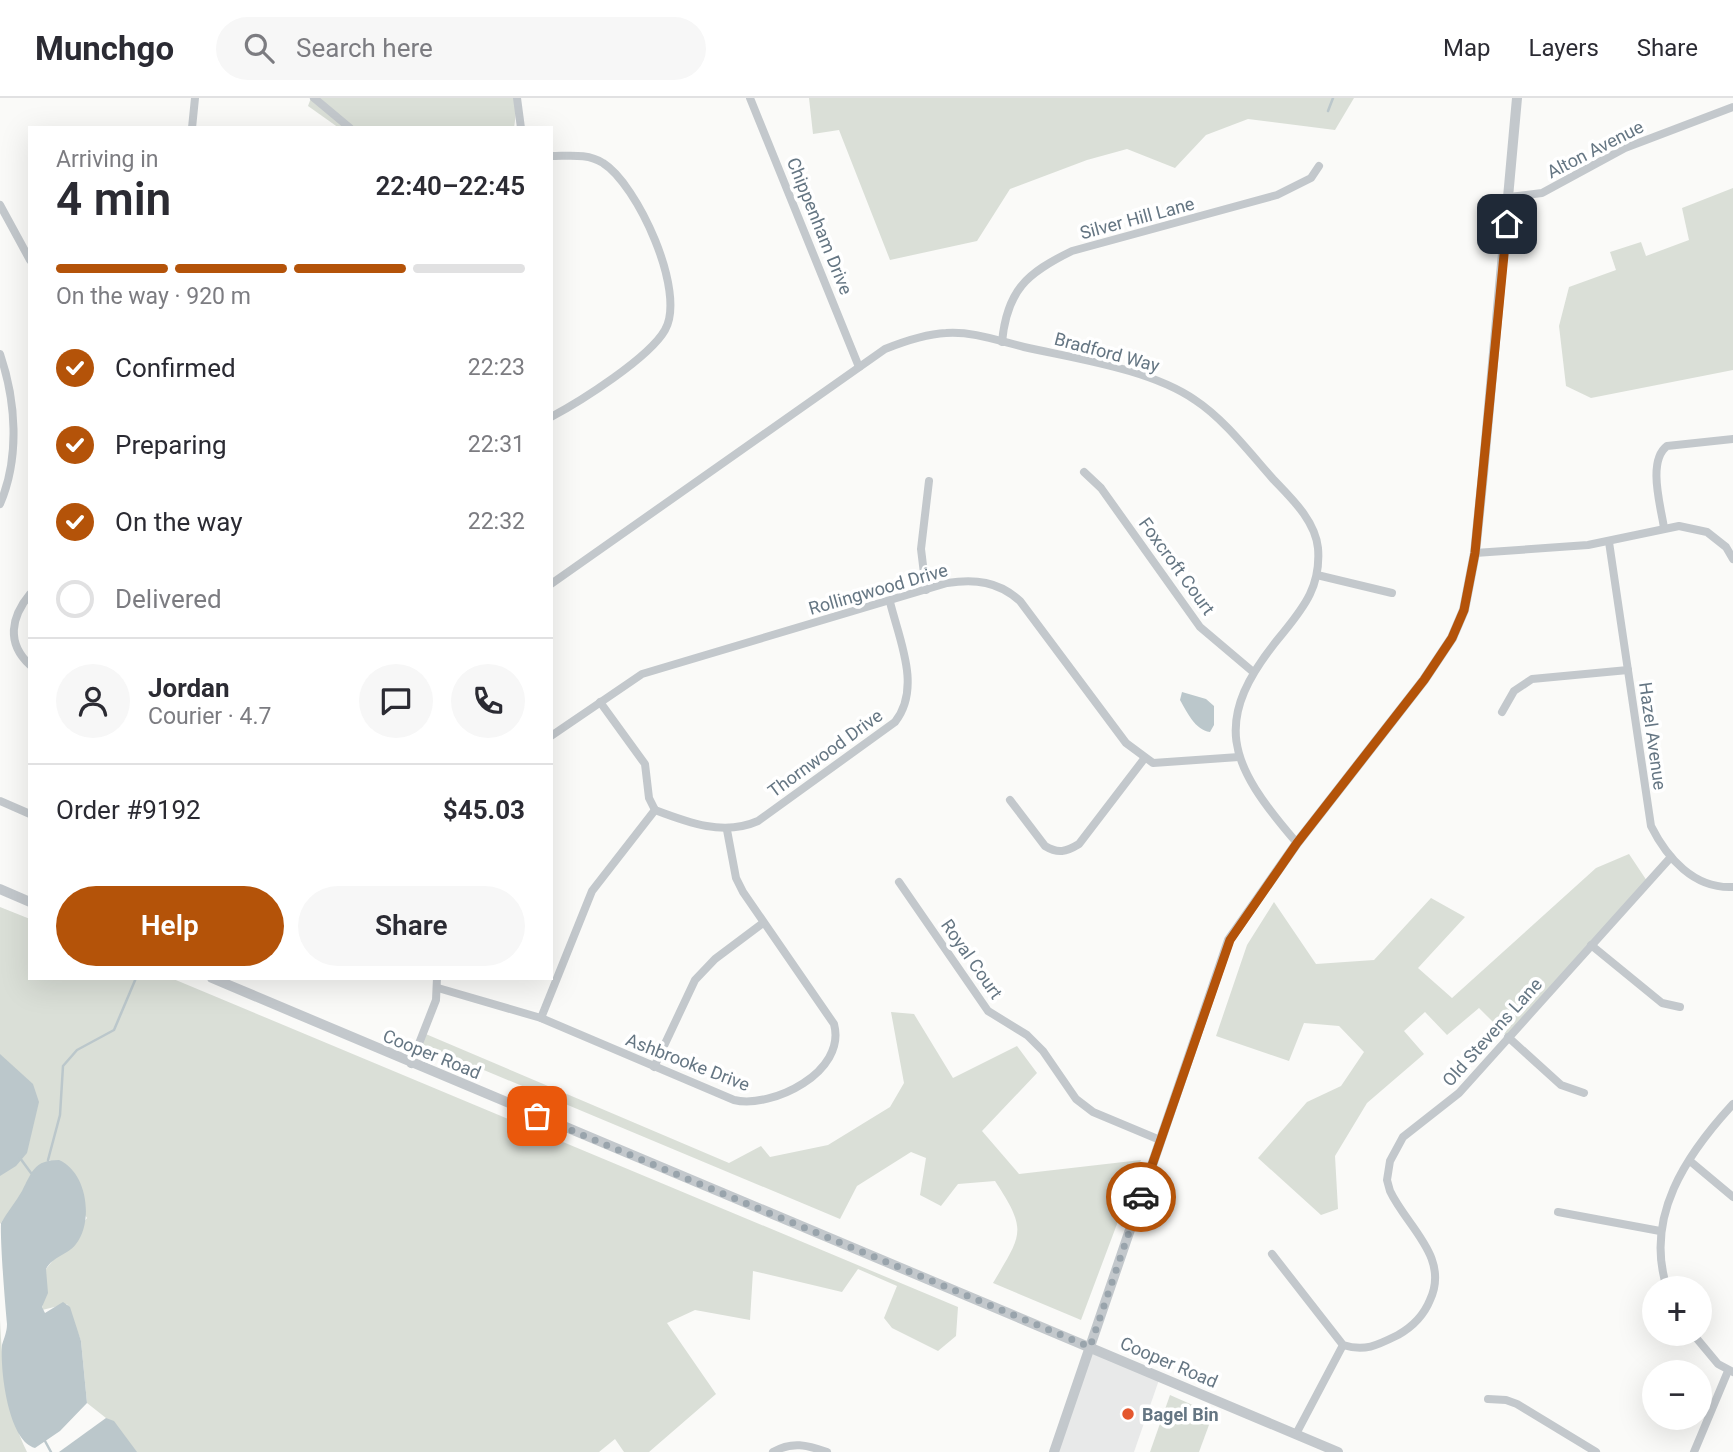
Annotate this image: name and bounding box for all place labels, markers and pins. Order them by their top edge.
pin [1477,194,1537,254]
pin [507,1086,567,1146]
place label: Bagel Bin [1142,1404,1219,1425]
marker: Bagel Bin [1120,1406,1136,1422]

